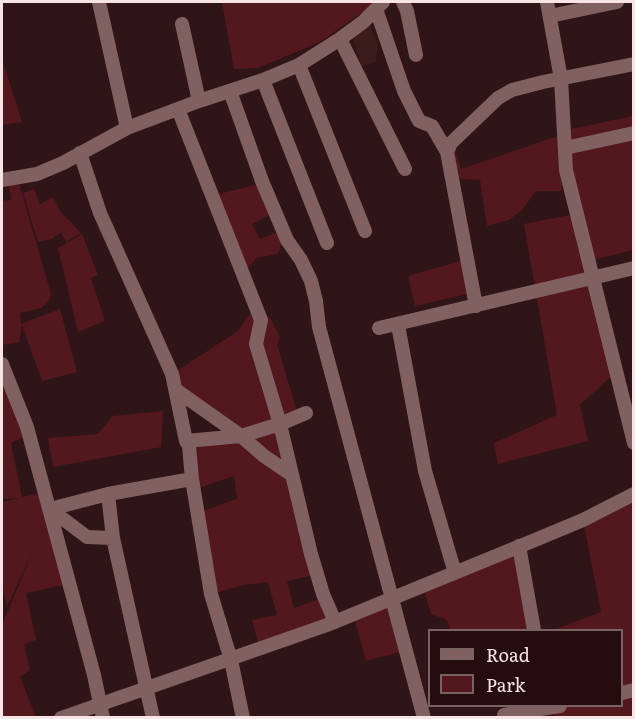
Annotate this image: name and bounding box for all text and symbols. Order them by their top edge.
legend [428,629,623,707]
text: Road [486,641,530,668]
text: Park [486,671,525,698]

